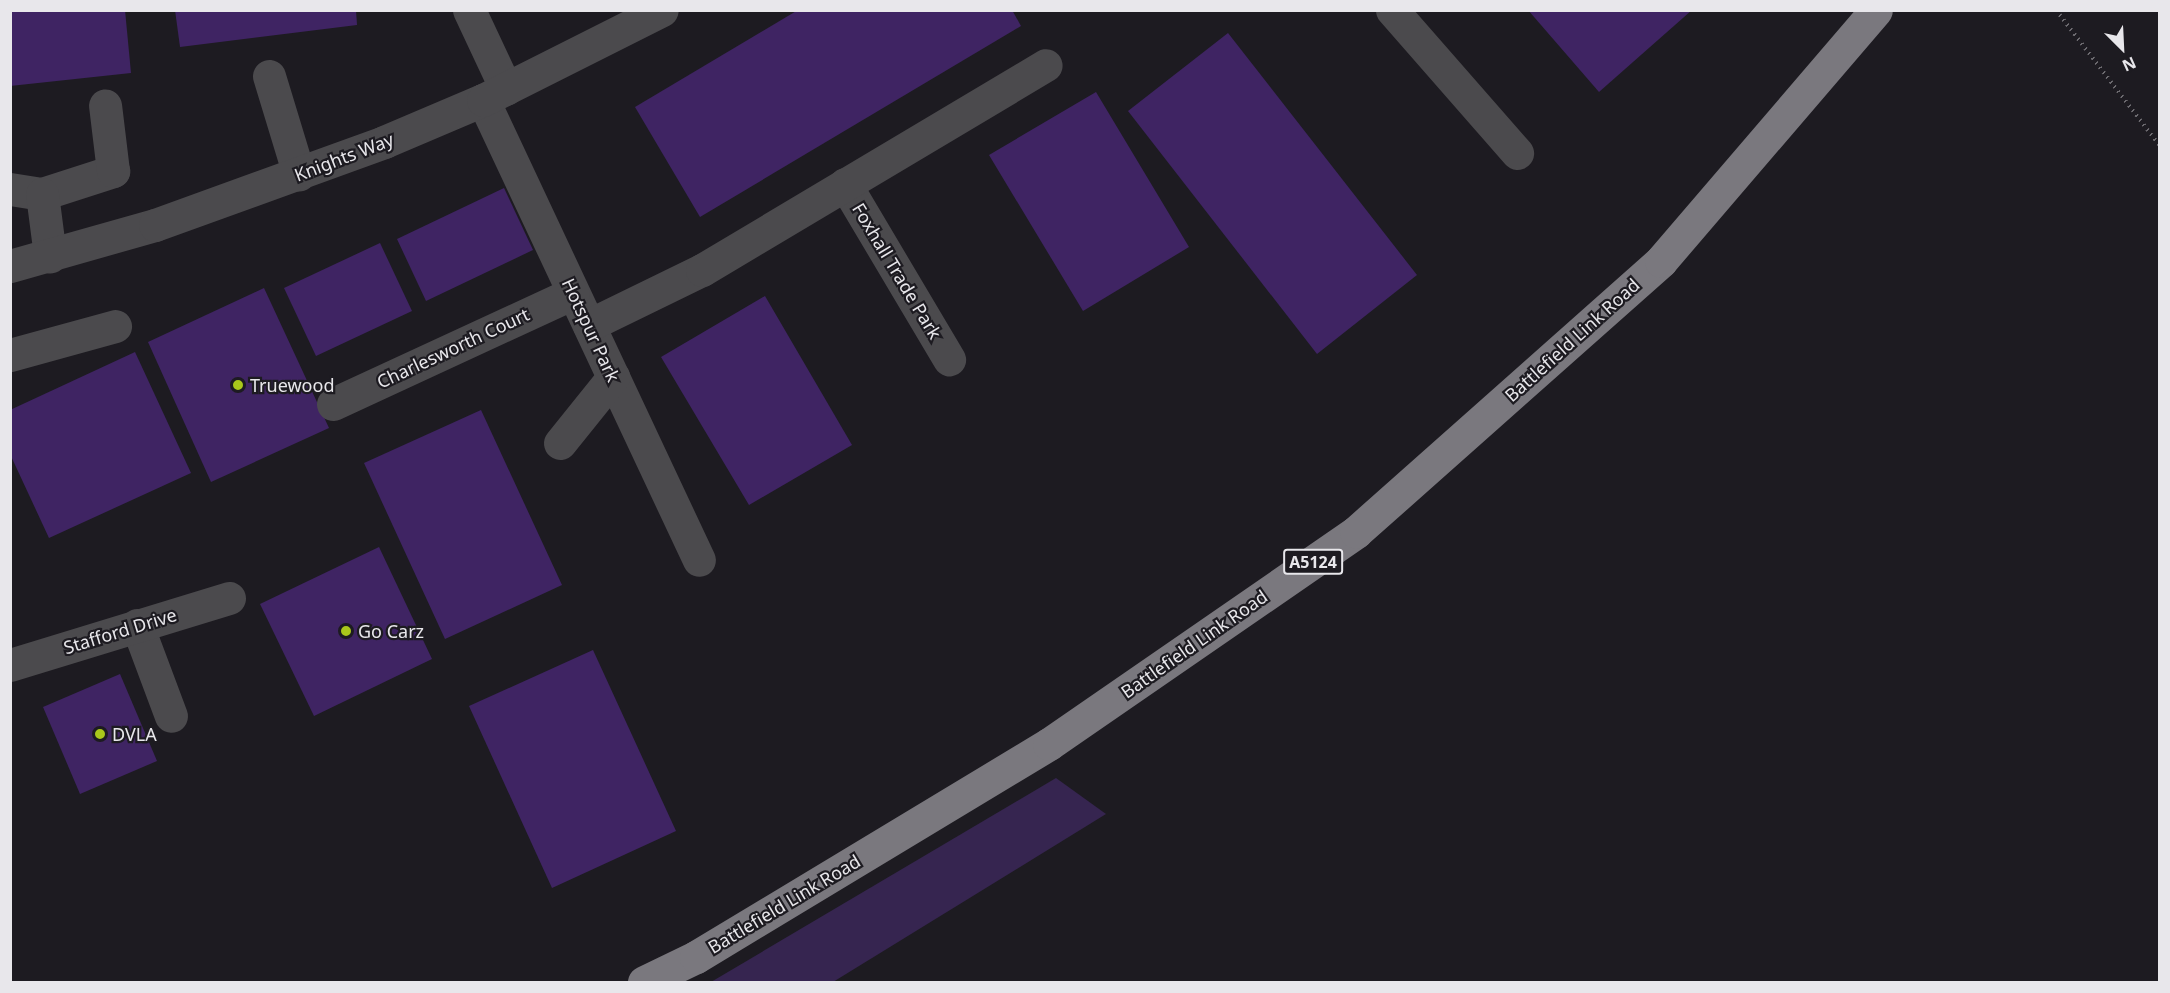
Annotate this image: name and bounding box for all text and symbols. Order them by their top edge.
north arrow [2092,18,2152,78]
text: N [2119,52,2140,77]
street label: Knights Way [291,128,397,186]
street label: Foxhall Trade Park [848,199,946,343]
street label: Battlefield Link Road [1500,274,1644,406]
street label: Hotspur Park [558,275,624,385]
street label: Charlesworth Court [373,303,533,393]
place label: Truewood [250,374,334,396]
marker: Truewood [231,378,245,392]
road number: A5124 [1283,549,1343,575]
street label: Battlefield Link Road [1117,585,1271,703]
street label: Stafford Drive [61,604,179,658]
place label: Go Carz [358,620,424,642]
marker: Go Carz [339,624,353,638]
place label: DVLA [112,723,157,745]
marker: DVLA [93,727,107,741]
street label: Battlefield Link Road [704,850,864,958]

